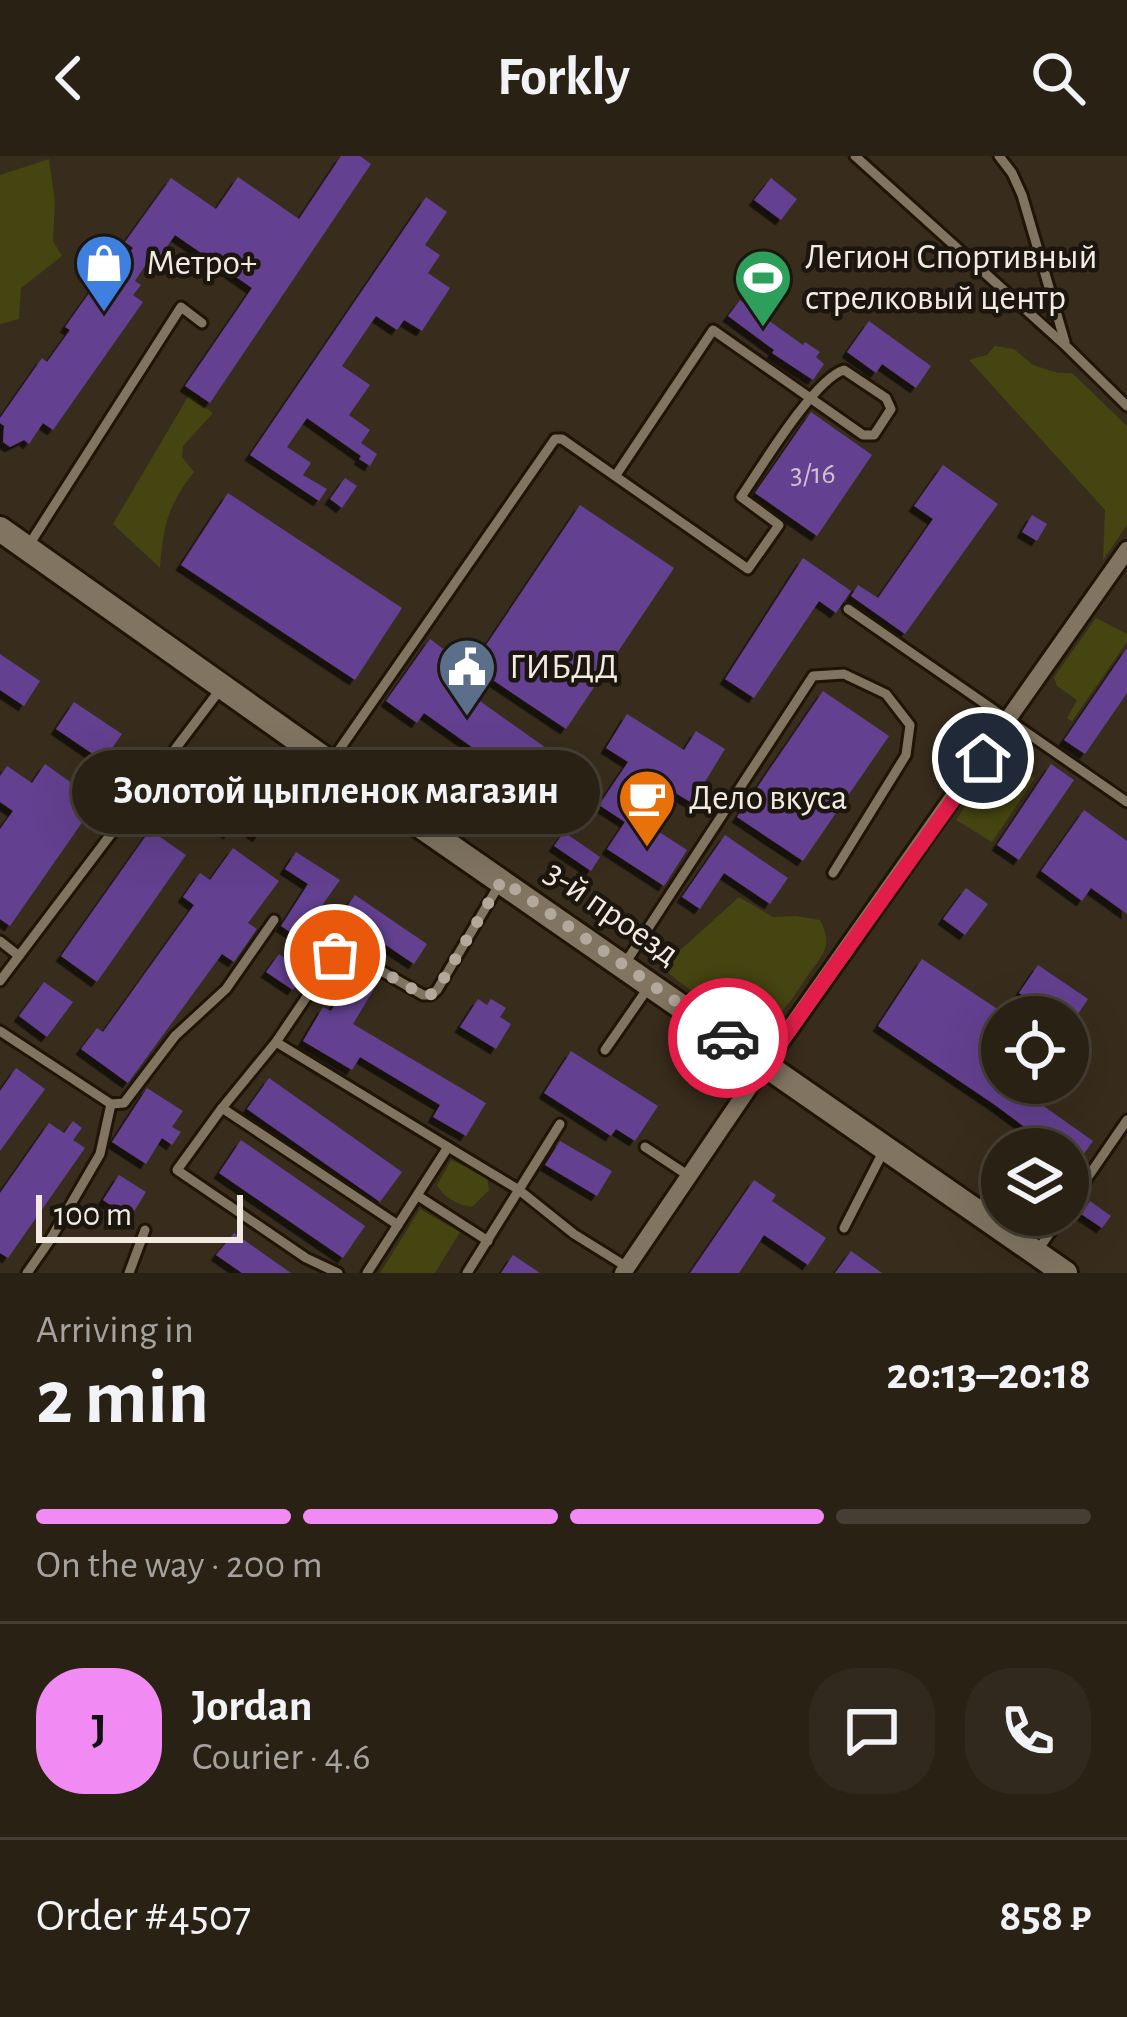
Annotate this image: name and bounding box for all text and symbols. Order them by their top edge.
icon: back [36,45,102,111]
icon: search [1025,45,1091,111]
text: Forkly [497,51,630,105]
shop icon: Метро+ [73,232,135,314]
place label: Легион Спортивный стрелковый центр [805,239,1097,316]
place label: Метро+ [146,245,257,281]
sports icon: Легион Спортивный стрелковый центр [732,247,794,329]
house number: 3/16 [790,459,836,489]
public building icon: ГИБДД [436,636,498,718]
place label: ГИБДД [509,649,618,685]
pin [932,707,1034,809]
icon: home [950,725,1016,791]
callout: Золотой цыпленок магазин [71,751,599,835]
cafe icon: Дело вкуса [616,767,678,849]
text: Золотой цыпленок магазин [113,772,559,811]
place label: Дело вкуса [689,780,847,816]
street label: 3-й проезд [538,854,686,972]
pin [284,904,386,1006]
icon: bag [302,922,368,988]
courier [668,978,788,1098]
map controls [981,996,1089,1236]
button: locate [981,996,1089,1104]
icon: car [695,1005,761,1071]
button: layers [981,1128,1089,1236]
scale bar [36,1189,243,1242]
text: 100 m [54,1199,132,1232]
text: Arriving in [36,1311,194,1350]
text: 20:13–20:18 [886,1352,1091,1397]
text: 2 min [36,1360,209,1438]
text: On the way · 200 m [36,1546,323,1585]
button: chat [809,1668,935,1794]
button: phone [965,1668,1091,1794]
text: Jordan [192,1684,313,1729]
text: J [91,1708,107,1753]
text: Courier · 4.6 [192,1738,371,1777]
text: Order #4507 [36,1894,251,1939]
text: 858 ₽ [999,1894,1091,1939]

